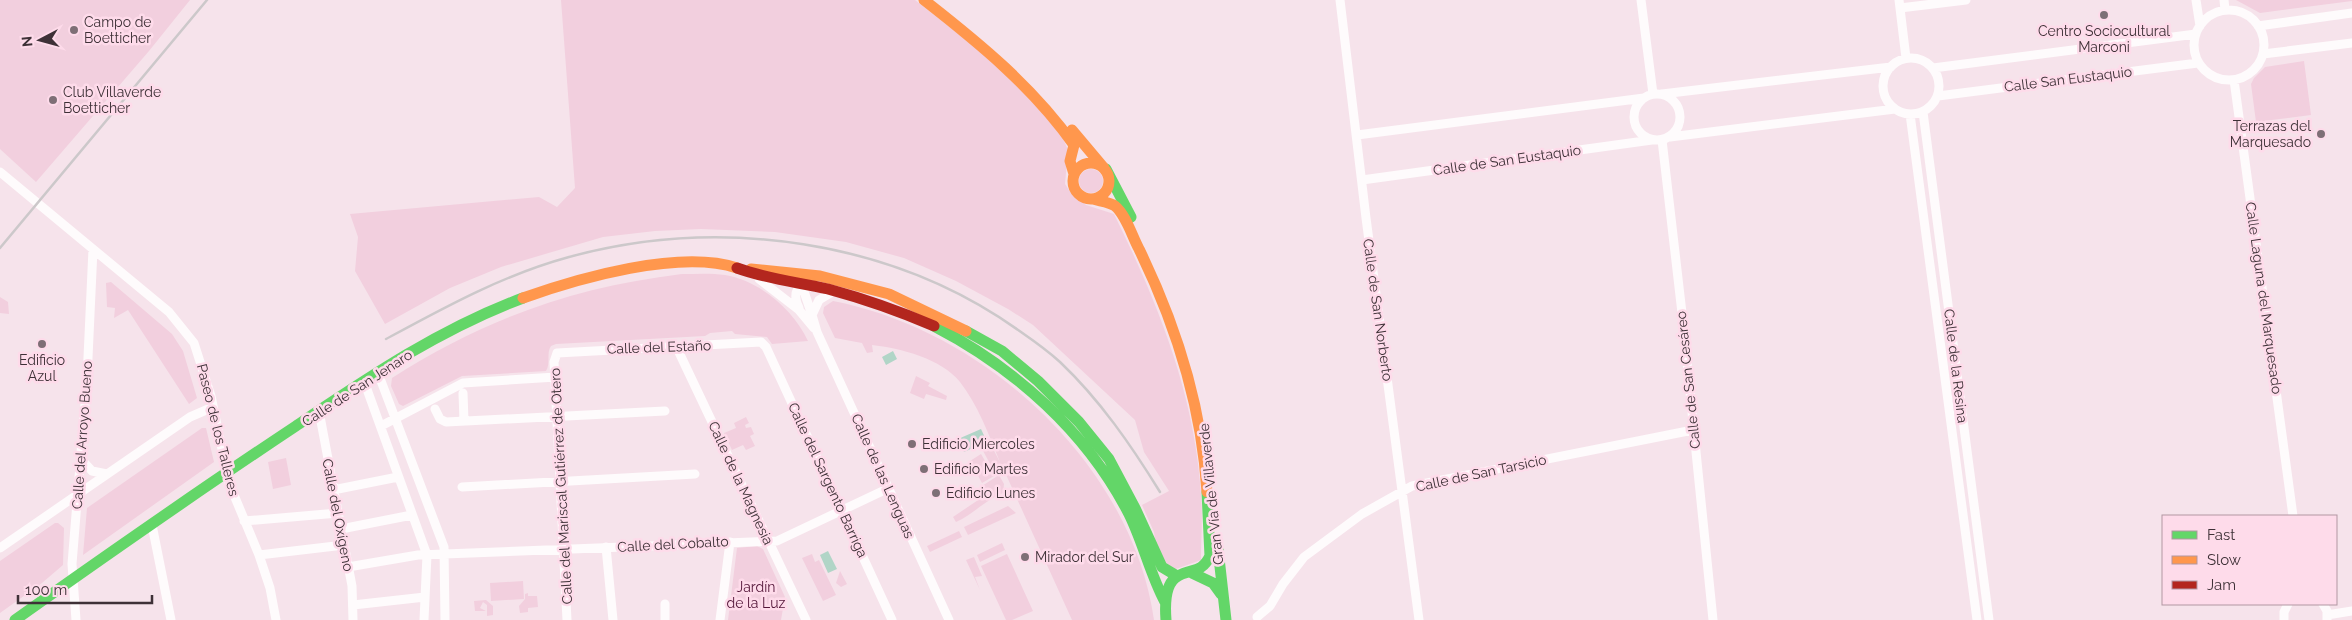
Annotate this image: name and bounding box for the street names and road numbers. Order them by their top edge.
street label: Calle San Eustaquio [2003,63,2133,95]
street label: Calle de San Eustaquio [1432,142,1582,178]
street label: Calle Laguna del Marquesado [2243,201,2285,395]
street label: Calle de San Norberto [1360,238,1396,382]
street label: Calle de la Resina [1941,308,1971,424]
street label: Calle de San Cesáreo [1673,310,1703,450]
street label: Calle del Estaño [606,337,712,357]
street label: Calle de San Jenaro [299,346,415,430]
street label: Calle del Arroyo Bueno [69,360,95,510]
street label: Paseo de los Talleres [194,362,242,498]
street label: Calle del Mariscal Gutiérrez de Otero [547,367,575,605]
street label: Calle del Sargento Barriga [785,400,871,560]
street label: Calle de las Lenguas [848,411,918,541]
street label: Calle de la Magnesia [705,419,777,547]
street label: Gran Vía de Villaverde [1196,422,1226,566]
street label: Calle de San Tarsicio [1414,451,1548,495]
street label: Calle del Oxígeno [319,457,357,573]
street label: Calle del Cobalto [617,533,729,555]

